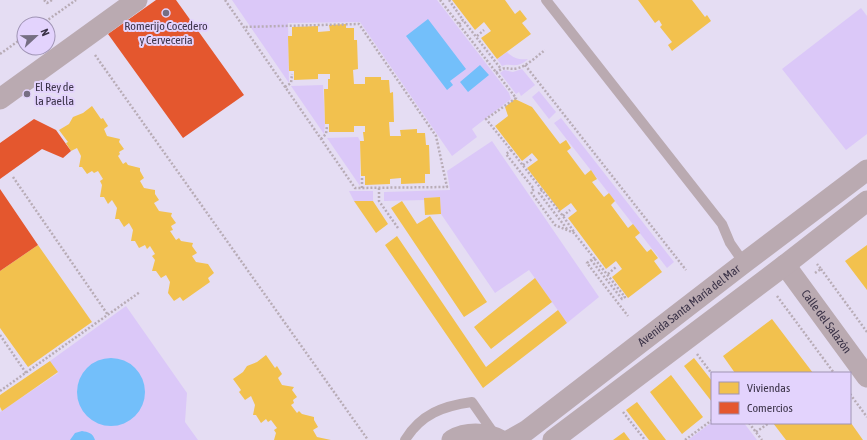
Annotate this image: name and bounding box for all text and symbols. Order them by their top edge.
marker: Romerijo Cocedero y Cervecería [161,8,171,18]
north arrow [16,16,56,56]
place label: Romerijo Cocedero y Cervecería [124,19,208,47]
text: N [38,27,52,38]
place label: El Rey de la Paella [35,80,74,108]
marker: El Rey de la Paella [22,89,32,99]
street label: Avenida Santa María del Mar [635,261,743,349]
street label: Calle del Salazón [798,287,854,356]
legend [711,372,851,424]
text: Viviendas [747,381,790,395]
text: Comercios [747,401,793,415]

